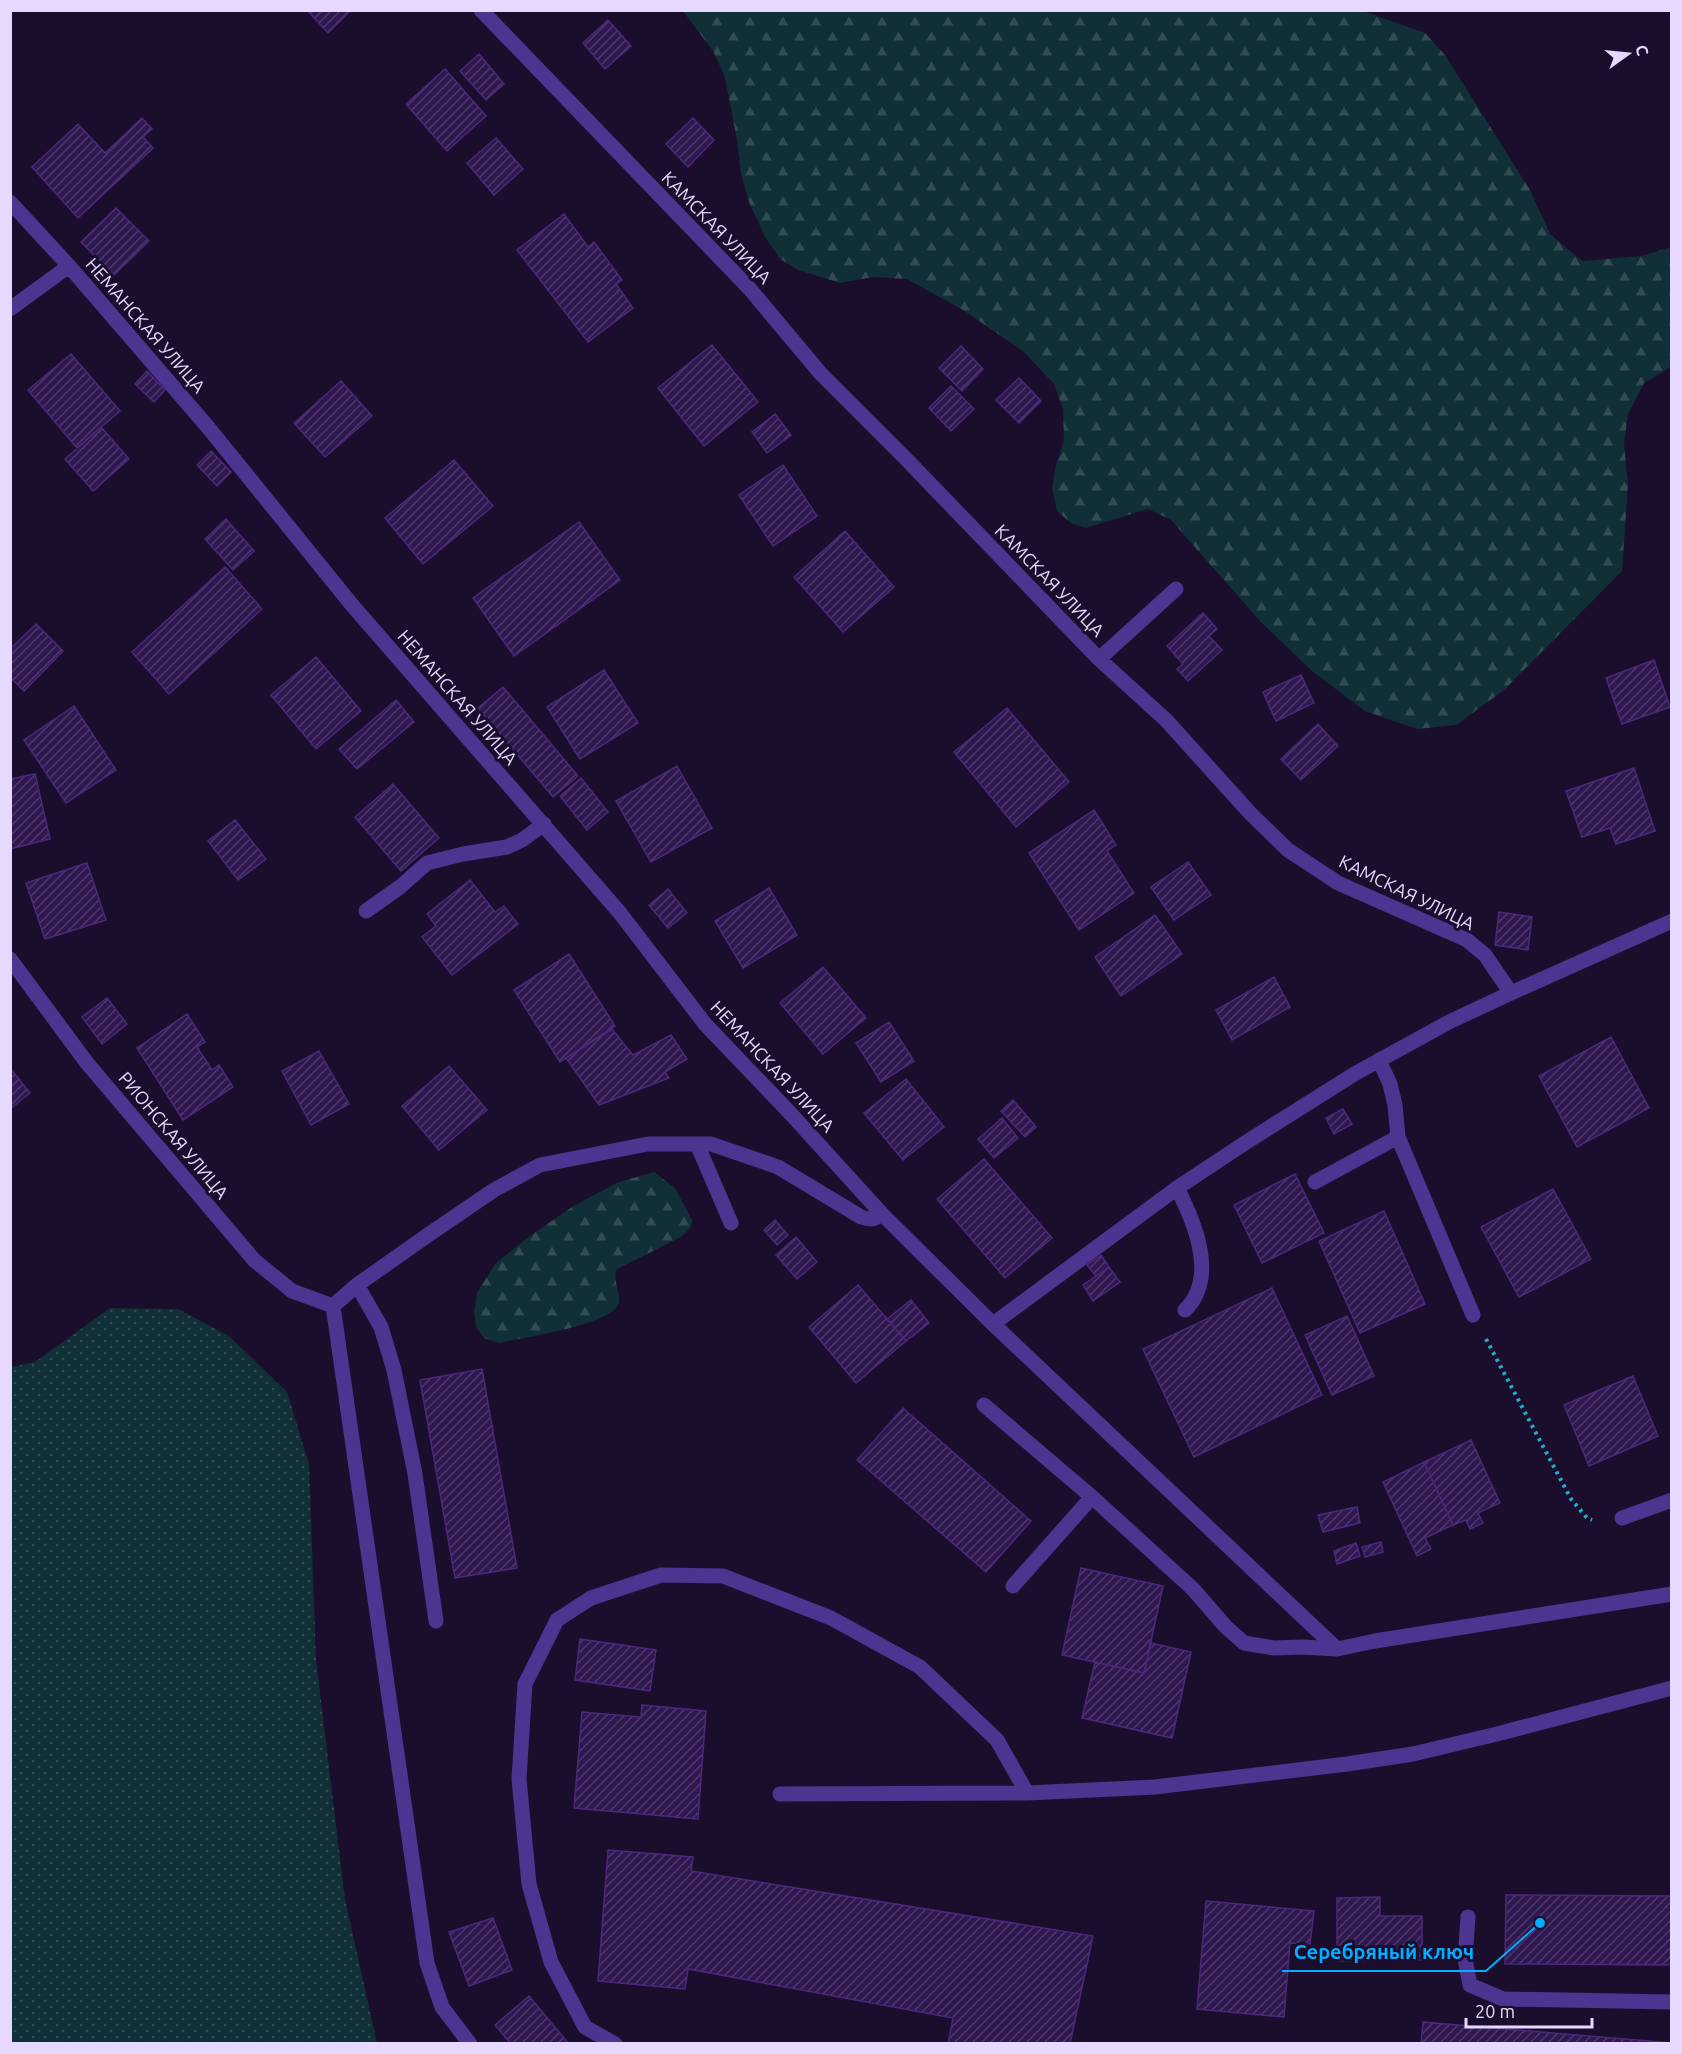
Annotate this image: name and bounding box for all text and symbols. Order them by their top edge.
north arrow [1598,24,1658,84]
text: С [1632,43,1653,57]
street label: КАМСКАЯ УЛИЦА [658,167,776,287]
street label: НЕМАНСКАЯ УЛИЦА [82,254,210,397]
street label: КАМСКАЯ УЛИЦА [991,520,1109,640]
street label: НЕМАНСКАЯ УЛИЦА [394,626,522,769]
street label: КАМСКАЯ УЛИЦА [1336,851,1478,934]
street label: НЕМАНСКАЯ УЛИЦА [707,996,839,1136]
street label: РИОНСКАЯ УЛИЦА [115,1068,233,1203]
callout: Серебряный ключ [1282,1933,1486,1971]
text: Серебряный ключ [1294,1940,1474,1963]
scale bar [1466,1991,1592,2029]
text: 20 m [1475,2001,1515,2021]

